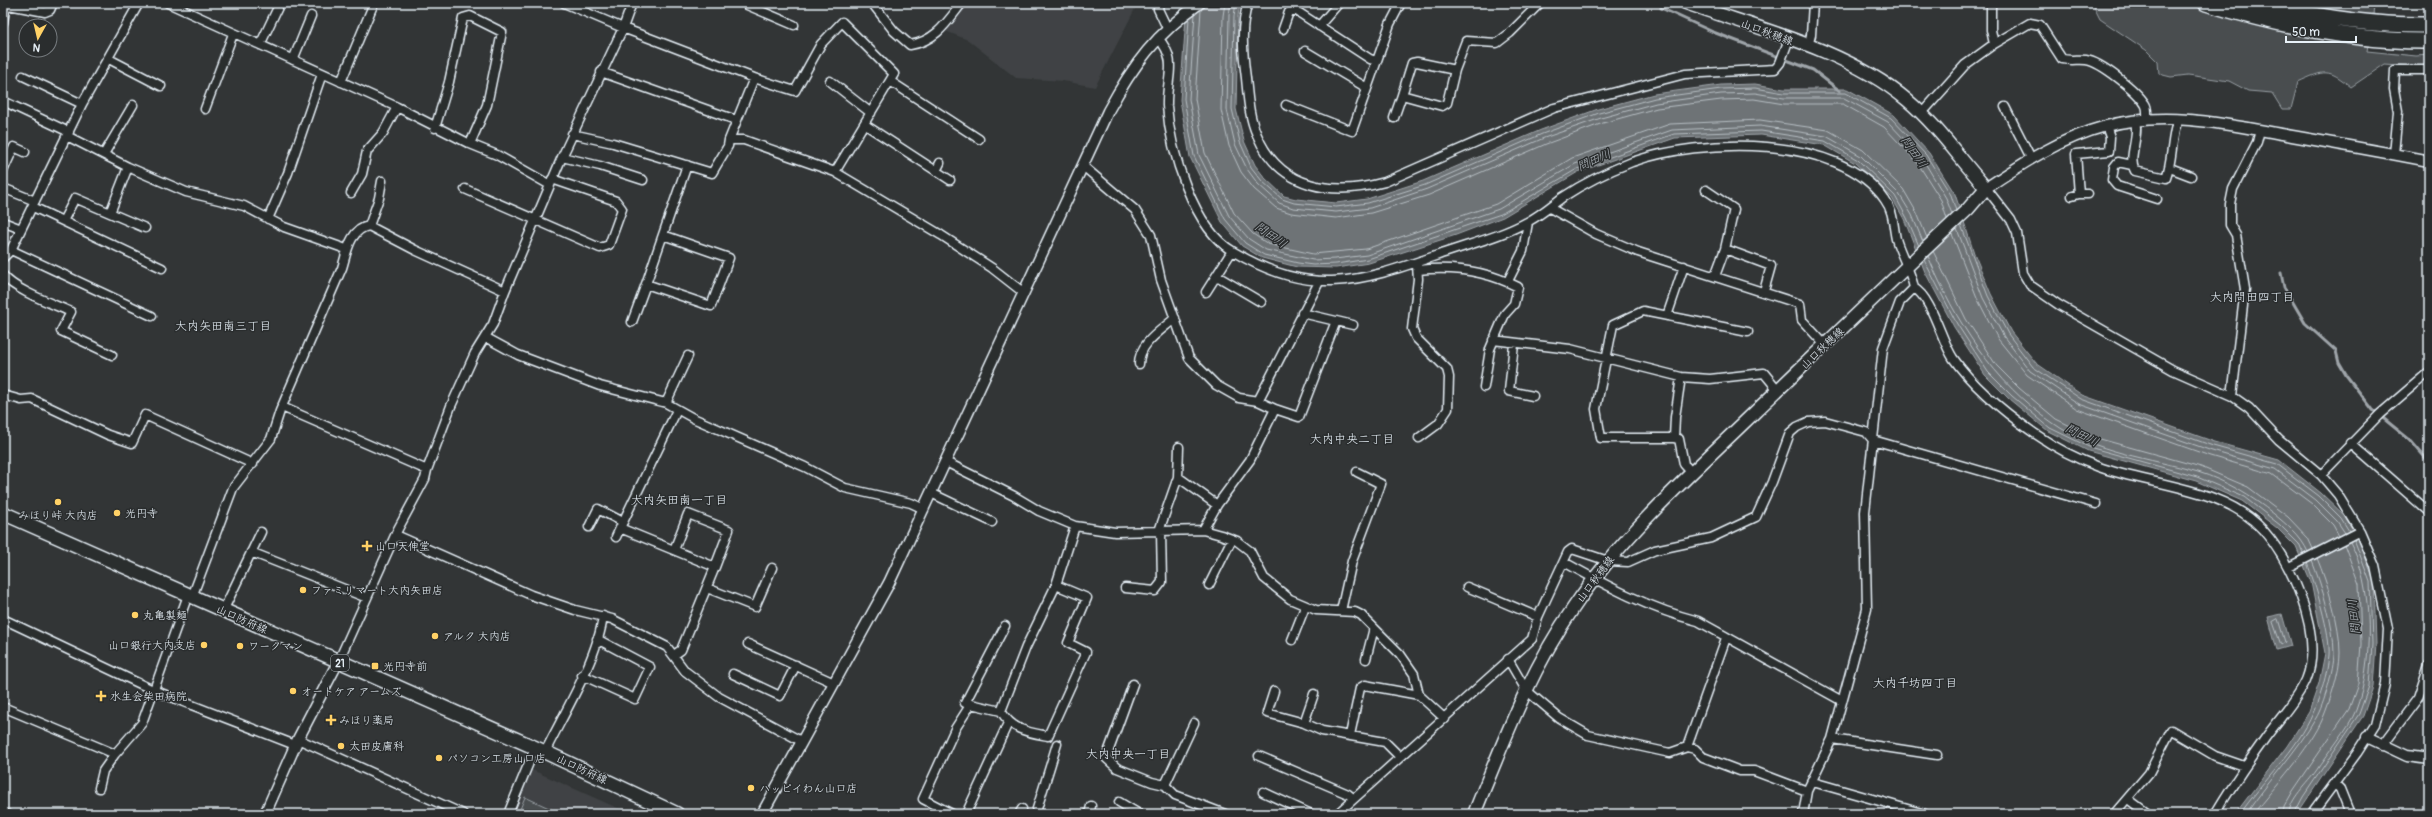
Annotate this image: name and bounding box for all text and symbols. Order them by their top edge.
street label: 山口秋穂線 [1739,17,1795,48]
north arrow [18,18,58,58]
scale bar [2286,18,2356,44]
text: 50 m [2292,25,2320,40]
text: N [32,40,41,54]
water label: 問田川 [1897,133,1930,171]
water label: 問田川 [1575,146,1614,175]
water label: 問田川 [1252,219,1290,252]
district label: 大内問田四丁目 [2210,290,2294,305]
district label: 大内矢田南三丁目 [175,319,271,334]
street label: 山口秋穂線 [1798,325,1847,372]
water label: 問田川 [2062,421,2101,450]
district label: 大内中央二丁目 [1310,432,1394,447]
district label: 大内矢田南一丁目 [631,493,727,508]
marker: みほり峠 大内店 [53,497,63,507]
place label: 光円寺 [125,507,158,520]
marker: 光円寺 [112,508,122,518]
place label: みほり峠 大内店 [18,509,98,522]
place label: 山口天伸堂 [375,540,430,553]
marker: 山口天伸堂 [362,541,372,551]
street label: 山口秋穂線 [1574,553,1617,605]
place label: ファミリマート大内矢田店 [311,584,443,597]
marker: ファミリマート大内矢田店 [298,585,308,595]
water label: 問田川 [2345,598,2364,636]
street label: 山口防府線 [214,602,270,637]
place label: 丸亀製麺 [143,609,187,622]
marker: 丸亀製麺 [130,610,140,620]
place label: アルク 大内店 [443,630,511,643]
marker: アルク 大内店 [430,631,440,641]
place label: 山口銀行大内支店 [108,639,196,652]
marker: 山口銀行大内支店 [199,640,209,650]
place label: ワークマン [248,640,303,653]
marker: ワークマン [235,641,245,651]
road number: 21 [331,655,349,671]
place label: 光円寺前 [383,660,427,673]
marker: 光円寺前 [370,661,380,671]
district label: 大内千坊四丁目 [1873,676,1957,691]
place label: オートケア アームズ [301,685,402,698]
marker: オートケア アームズ [288,686,298,696]
marker: 水生会柴田病院 [95,690,107,702]
place label: 水生会柴田病院 [110,690,187,703]
place label: みほり薬局 [339,714,394,727]
marker: みほり薬局 [326,715,336,725]
place label: 太田皮膚科 [349,740,404,753]
marker: 太田皮膚科 [336,741,346,751]
district label: 大内中央一丁目 [1086,747,1170,762]
place label: パソコン工房山口店 [447,752,546,765]
street label: 山口防府線 [554,752,609,787]
marker: パソコン工房山口店 [434,753,444,763]
place label: ハッピイわん山口店 [759,782,858,795]
marker: ハッピイわん山口店 [746,783,756,793]

